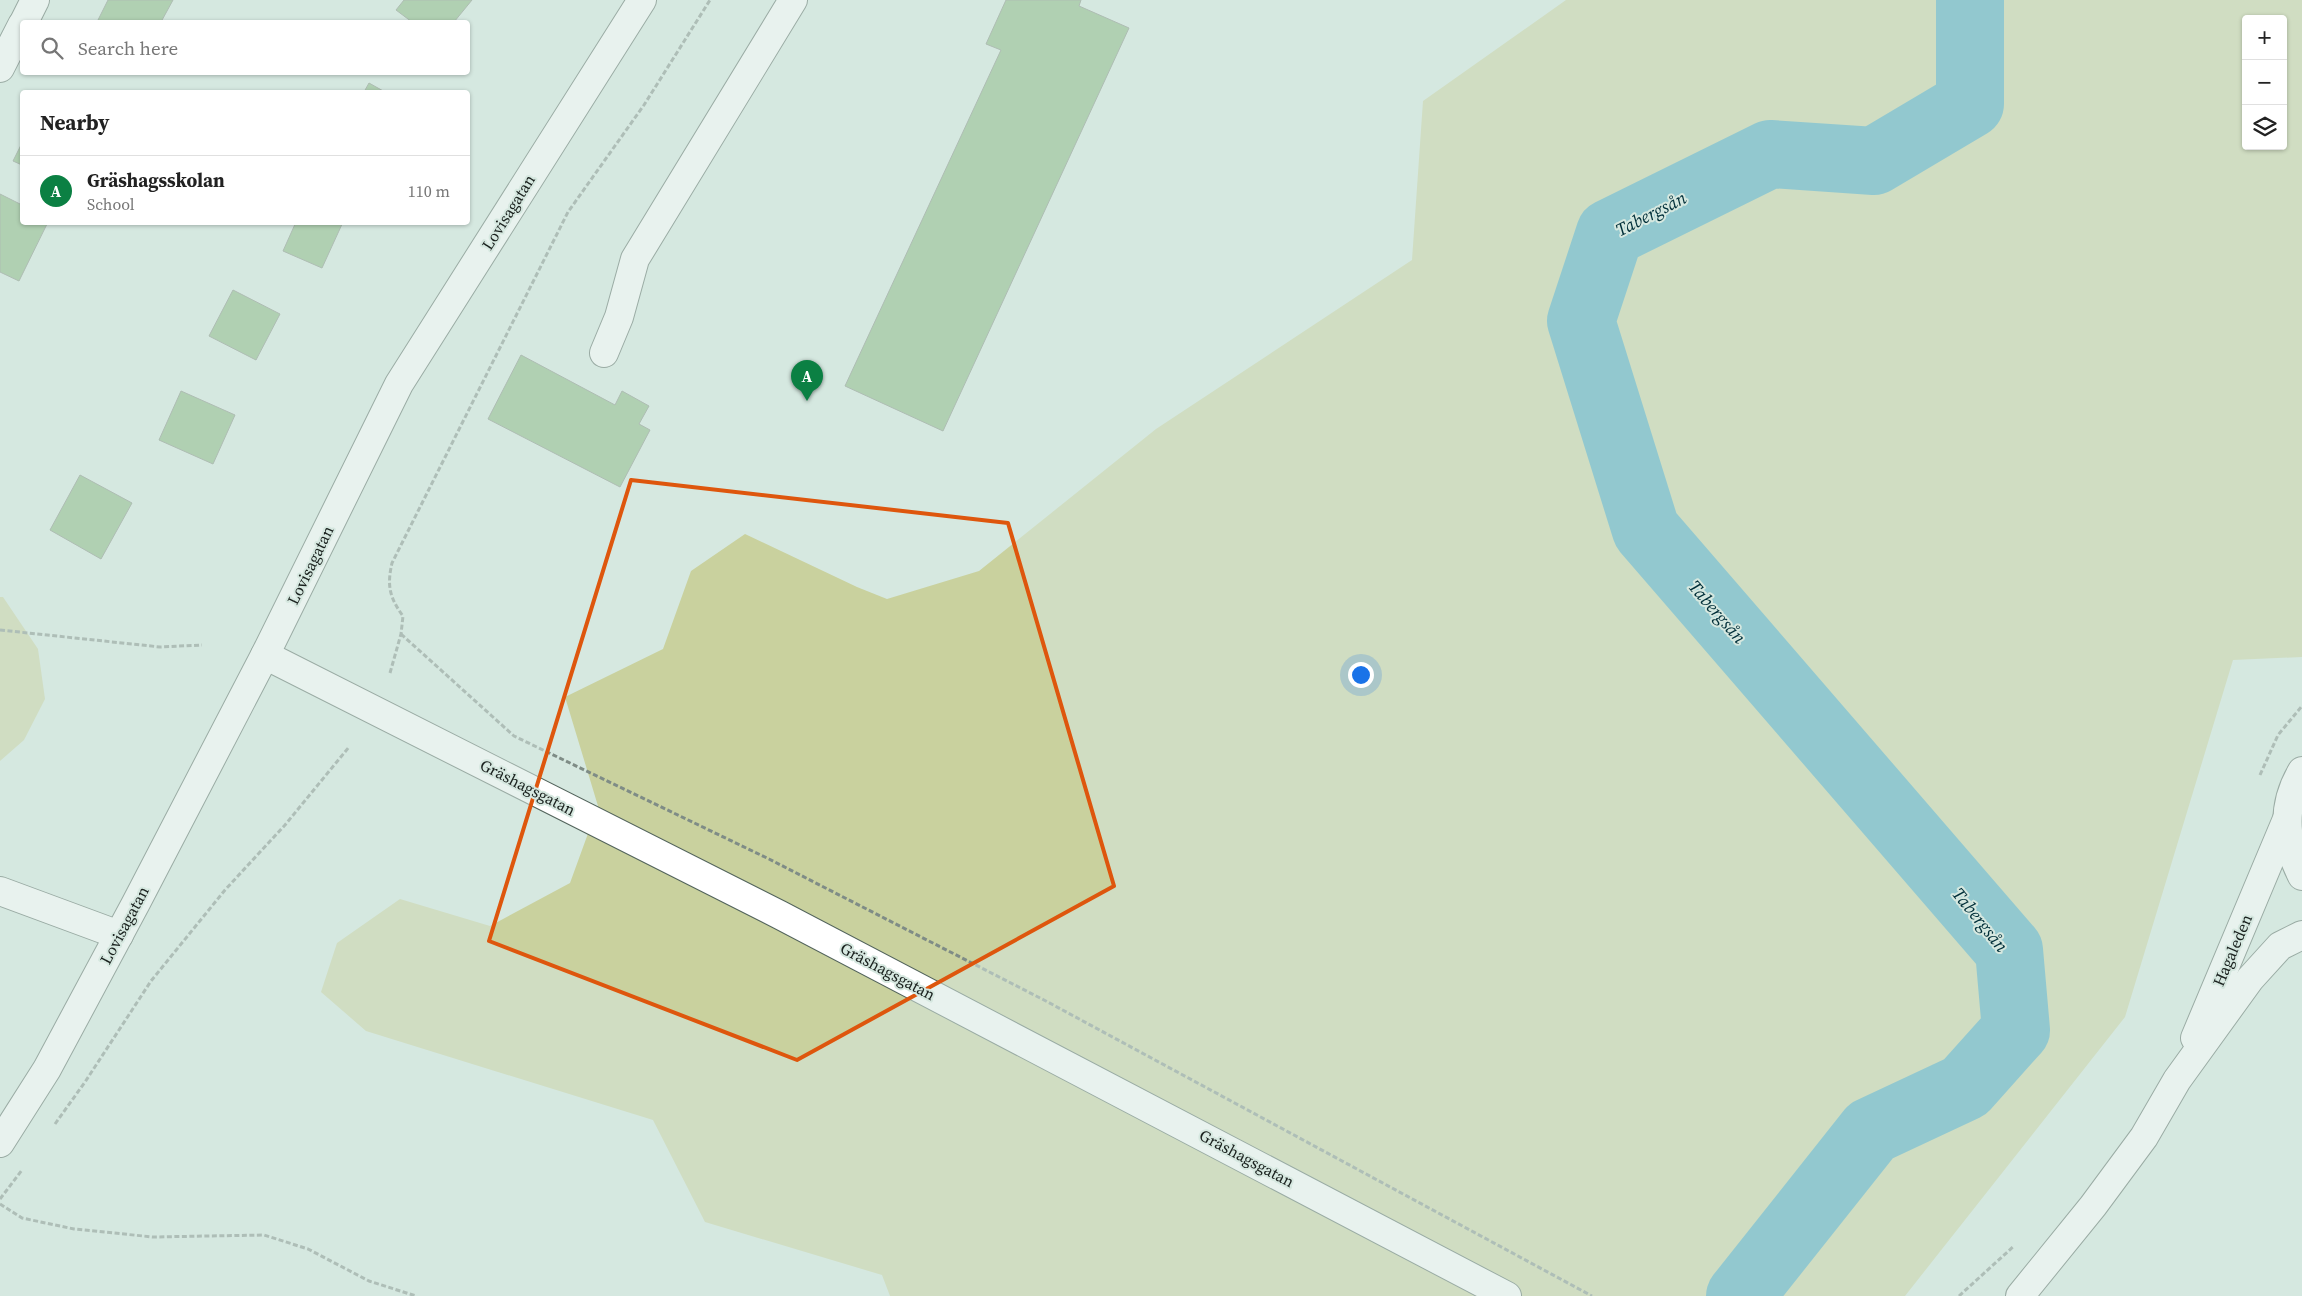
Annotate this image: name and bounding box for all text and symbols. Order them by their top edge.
map controls [2242,15,2287,150]
button: + [2242,15,2287,60]
search box [20,20,470,75]
icon: search [38,34,66,62]
text: Search here [78,35,178,61]
button: − [2242,60,2287,105]
button: layers [2242,105,2287,150]
text: Nearby [40,108,110,137]
text: Gräshagsskolan [87,167,225,193]
street label: Lovisagatan [476,170,540,254]
text: A [51,180,61,202]
text: 110 m [408,180,450,202]
water label: Tabergsån [1611,185,1691,242]
text: School [87,193,135,215]
pin: A [791,360,823,401]
street label: Lovisagatan [281,522,339,608]
water label: Tabergsån [1683,575,1752,649]
your location [1348,662,1374,688]
street label: Gräshagsgatan [477,754,580,821]
street label: Lovisagatan [94,882,154,968]
water label: Tabergsån [1947,882,2014,957]
street label: Hagaleden [2207,910,2257,989]
street label: Gräshagsgatan [837,937,939,1005]
street label: Gräshagsgatan [1196,1124,1298,1192]

